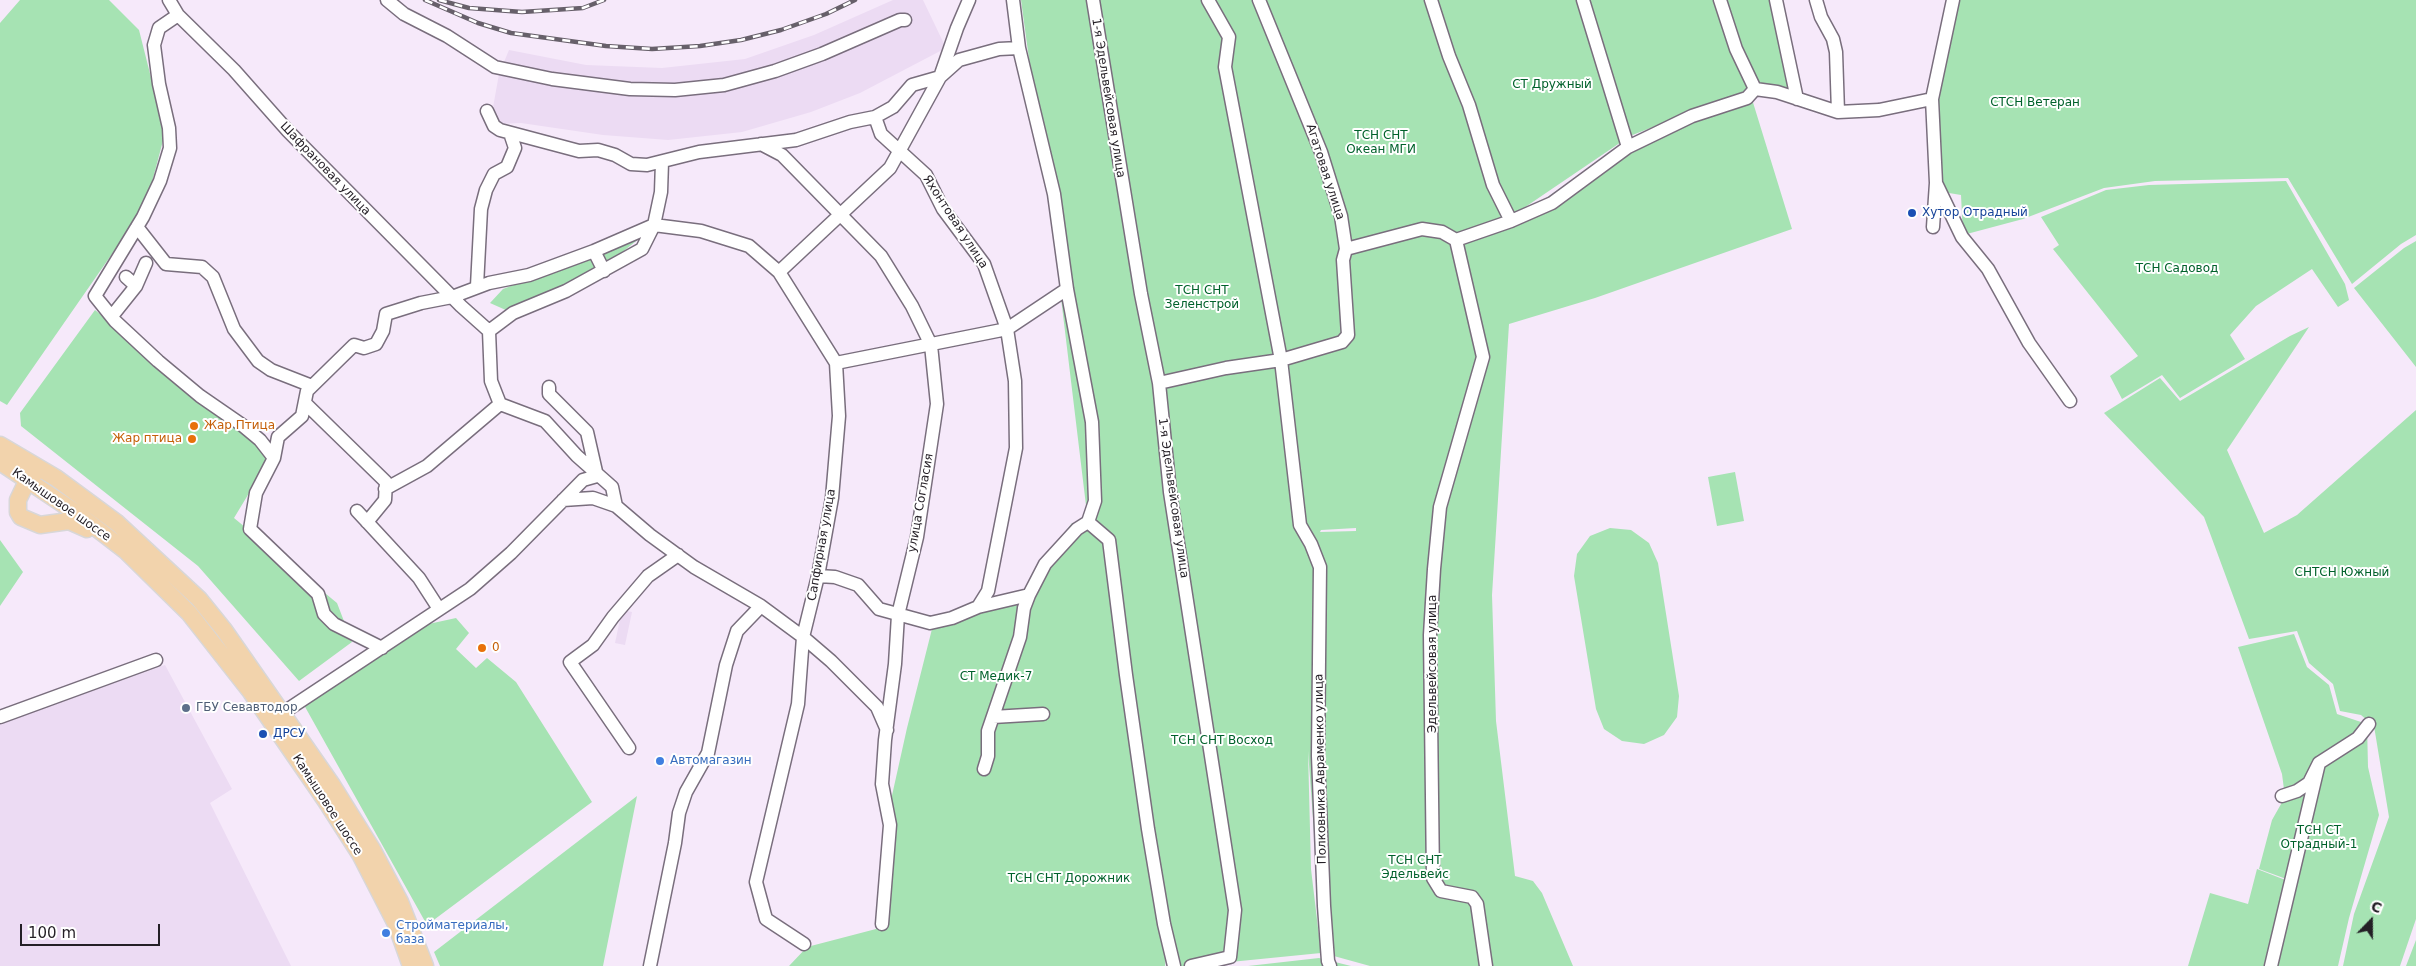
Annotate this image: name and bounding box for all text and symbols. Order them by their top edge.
street label: 1-я Эдельвейсовая улица [1088,17,1128,179]
park label: СТ Дружный [1512,78,1592,92]
park label: СТСН Ветеран [1990,96,2080,110]
street label: Шафрановая улица [277,119,373,219]
street label: Агатовая улица [1303,122,1347,222]
park label: ТСН СНТ Океан МГИ [1346,129,1416,157]
street label: Яхонтовая улица [919,173,991,271]
place label: Хутор Отрадный [1922,206,2028,220]
marker: Хутор Отрадный [1906,207,1918,219]
park label: ТСН Садовод [2136,262,2218,276]
park label: ТСН СНТ Зеленстрой [1165,284,1239,312]
street label: 1-я Эдельвейсовая улица [1155,417,1191,579]
place label: Жар Птица [204,419,275,433]
marker: Жар Птица [188,420,200,432]
place label: Жар птица [112,432,182,446]
marker: Жар птица [186,433,198,445]
street label: улица Согласия [905,452,937,554]
street label: Камышовое шоссе [9,465,113,545]
street label: Сапфирная улица [805,488,839,602]
park label: СНТСН Южный [2295,566,2389,580]
street label: Эдельвейсовая улица [1426,595,1440,733]
place label: 0 [492,641,500,655]
marker: 0 [476,642,488,654]
park label: СТ Медик-7 [960,670,1032,684]
street label: Полковника Авраменко улица [1312,673,1330,865]
place label: ГБУ Севавтодор [196,701,298,715]
marker: ГБУ Севавтодор [180,702,192,714]
place label: ДРСУ [273,727,305,741]
marker: ДРСУ [257,728,269,740]
park label: ТСН СНТ Восход [1171,734,1273,748]
street label: Камышовое шоссе [289,752,365,858]
place label: Автомагазин [670,754,752,768]
marker: Автомагазин [654,755,666,767]
park label: ТСН СТ Отрадный-1 [2281,824,2357,852]
park label: ТСН СНТ Эдельвейс [1381,854,1449,882]
park label: ТСН СНТ Дорожник [1008,872,1130,886]
north arrow [2346,896,2396,946]
text: С [2369,898,2384,916]
scale bar [22,914,162,946]
place label: Стройматериалы, база [396,919,509,947]
text: 100 m [28,924,76,942]
marker: Стройматериалы, база [380,927,392,939]

